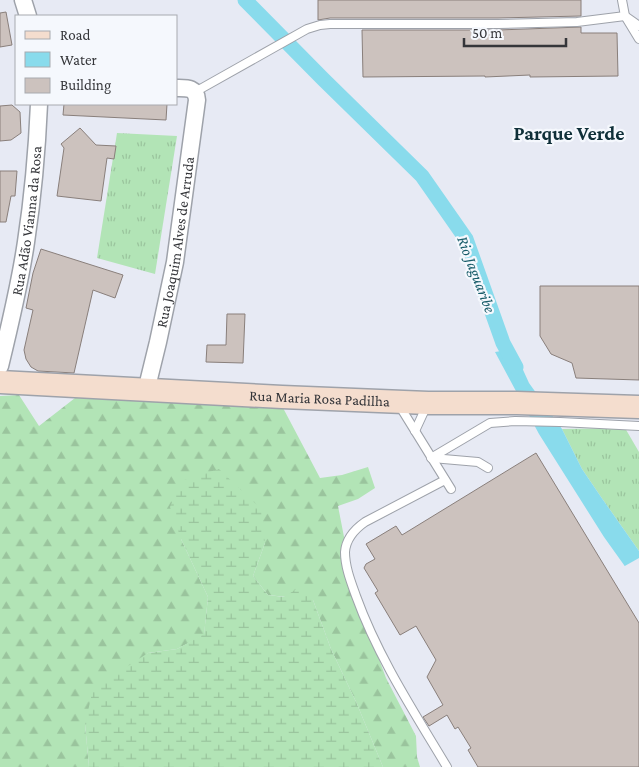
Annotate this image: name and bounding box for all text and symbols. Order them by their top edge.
legend [15,15,178,105]
scale bar [464,15,566,47]
text: 50 m [472,25,502,41]
text: Road [60,27,91,43]
text: Water [60,52,97,68]
text: Building [60,77,111,94]
district label: Parque Verde [513,122,625,144]
street label: Rua Adão Vianna da Rosa [9,145,45,297]
street label: Rua Joaquim Alves de Arruda [153,156,197,329]
water label: Rio Jaguaribe [453,233,499,315]
street label: Rua Maria Rosa Padilha [249,387,390,409]

